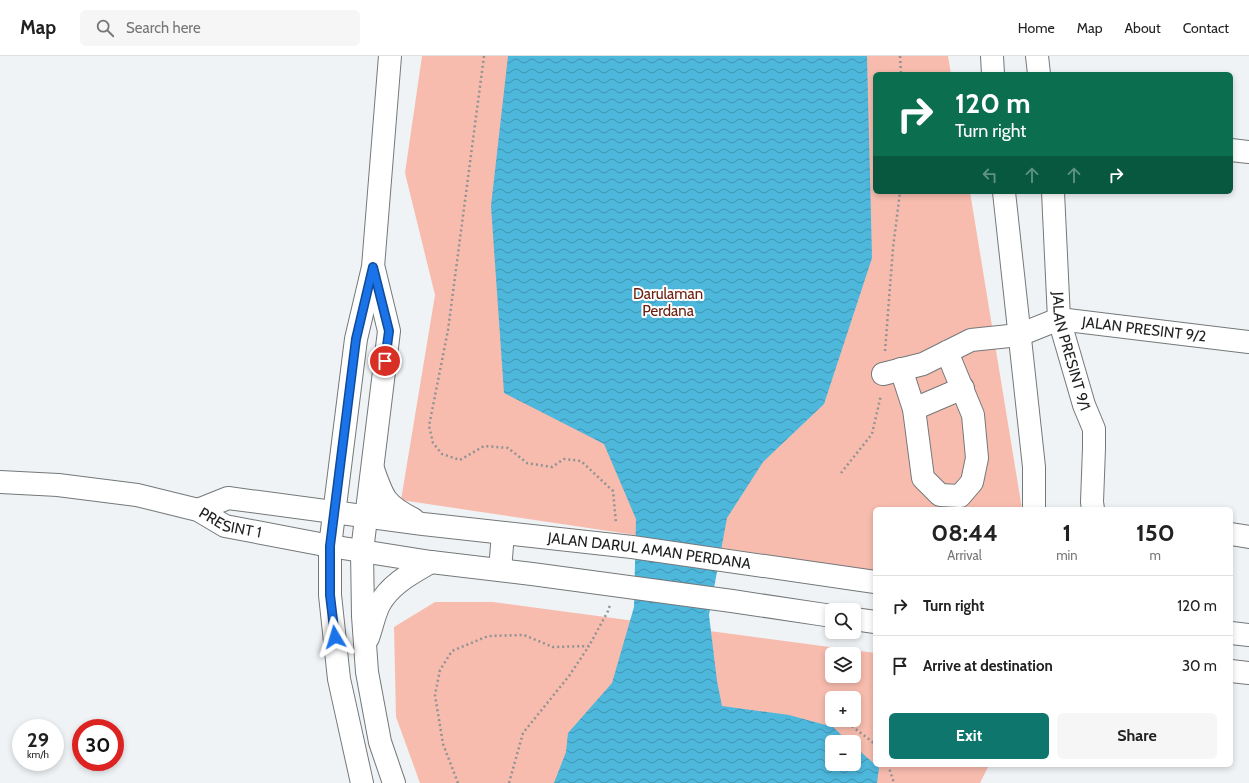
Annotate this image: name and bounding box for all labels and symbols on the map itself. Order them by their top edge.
park label: Darulaman Perdana [633,285,703,320]
street label: JALAN PRESINT 9/1 [1049,290,1094,413]
street label: JALAN PRESINT 9/2 [1080,313,1207,346]
pin [368,344,402,378]
street label: PRESINT 1 [196,504,263,542]
street label: JALAN DARUL AMAN PERDANA [546,529,753,573]
position arrow [314,616,356,658]
speed limit sign: 30 [72,719,124,771]

